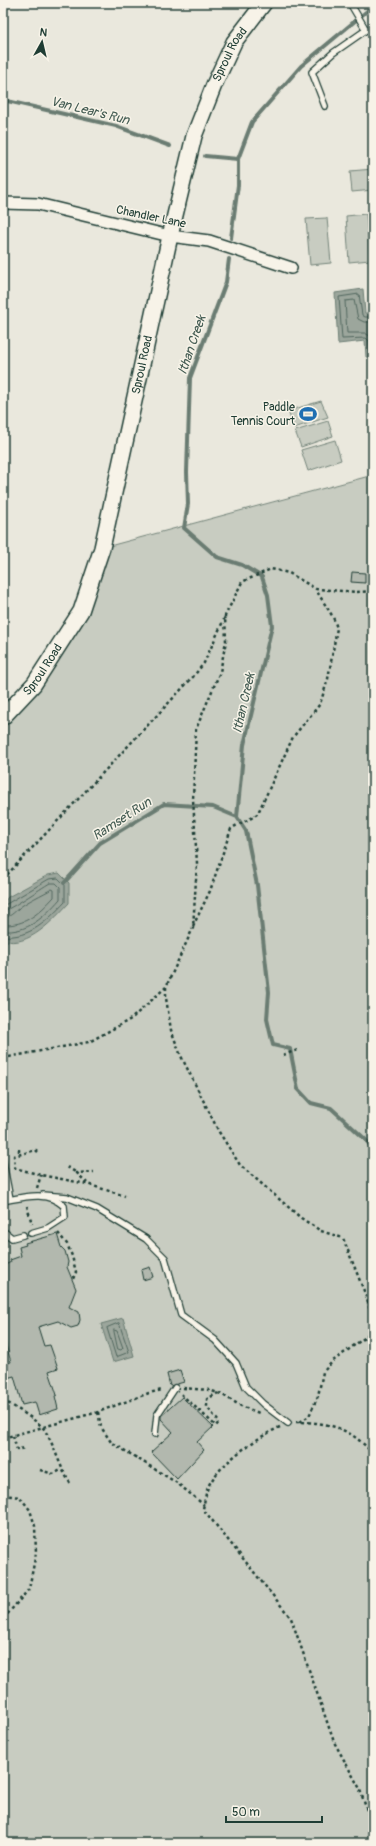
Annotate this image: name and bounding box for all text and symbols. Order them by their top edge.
north arrow [22,22,62,62]
street label: Sproul Road [209,24,250,84]
text: N [39,26,48,40]
water label: Van Lear's Run [49,93,132,129]
street label: Chandler Lane [115,202,188,232]
water label: Ithan Creek [174,312,210,377]
street label: Sproul Road [128,334,156,396]
place label: Paddle Tennis Court [231,400,295,429]
sports icon: Paddle Tennis Court [298,404,318,424]
street label: Sproul Road [20,641,66,699]
water label: Ithan Creek [229,670,259,735]
water label: Ramset Run [90,794,155,844]
scale bar [226,1798,322,1824]
text: 50 m [232,1805,260,1820]

